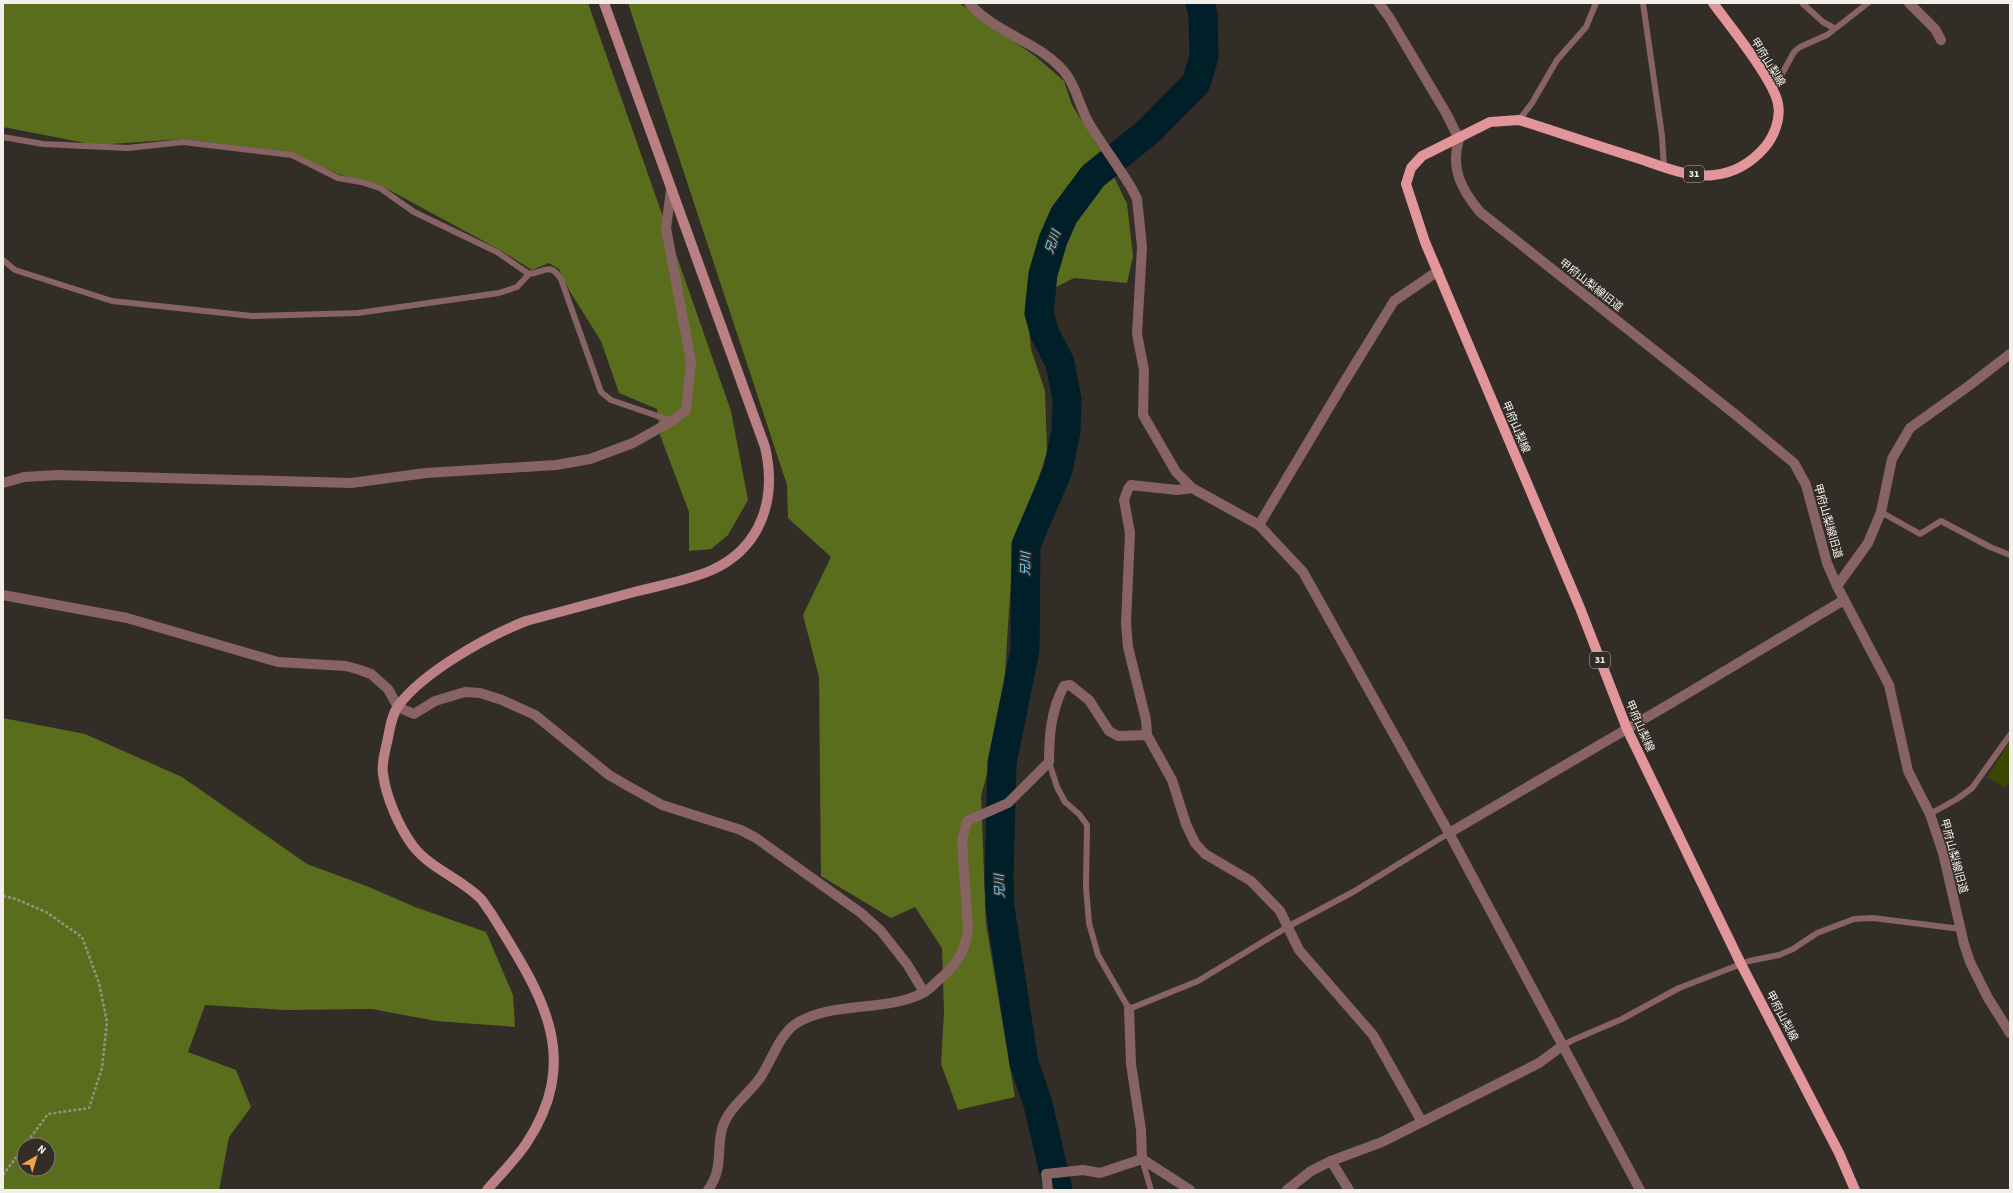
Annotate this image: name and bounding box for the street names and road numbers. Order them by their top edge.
street label: 甲府山梨線 [1747,35,1789,89]
road number: 31 [1684,166,1704,182]
street label: 甲府山梨線旧道 [1556,255,1626,315]
street label: 甲府山梨線 [1498,399,1534,455]
street label: 甲府山梨線旧道 [1810,482,1846,560]
road number: 31 [1590,652,1610,668]
street label: 甲府山梨線 [1622,698,1658,754]
street label: 甲府山梨線旧道 [1937,817,1971,895]
street label: 甲府山梨線 [1762,988,1802,1044]

